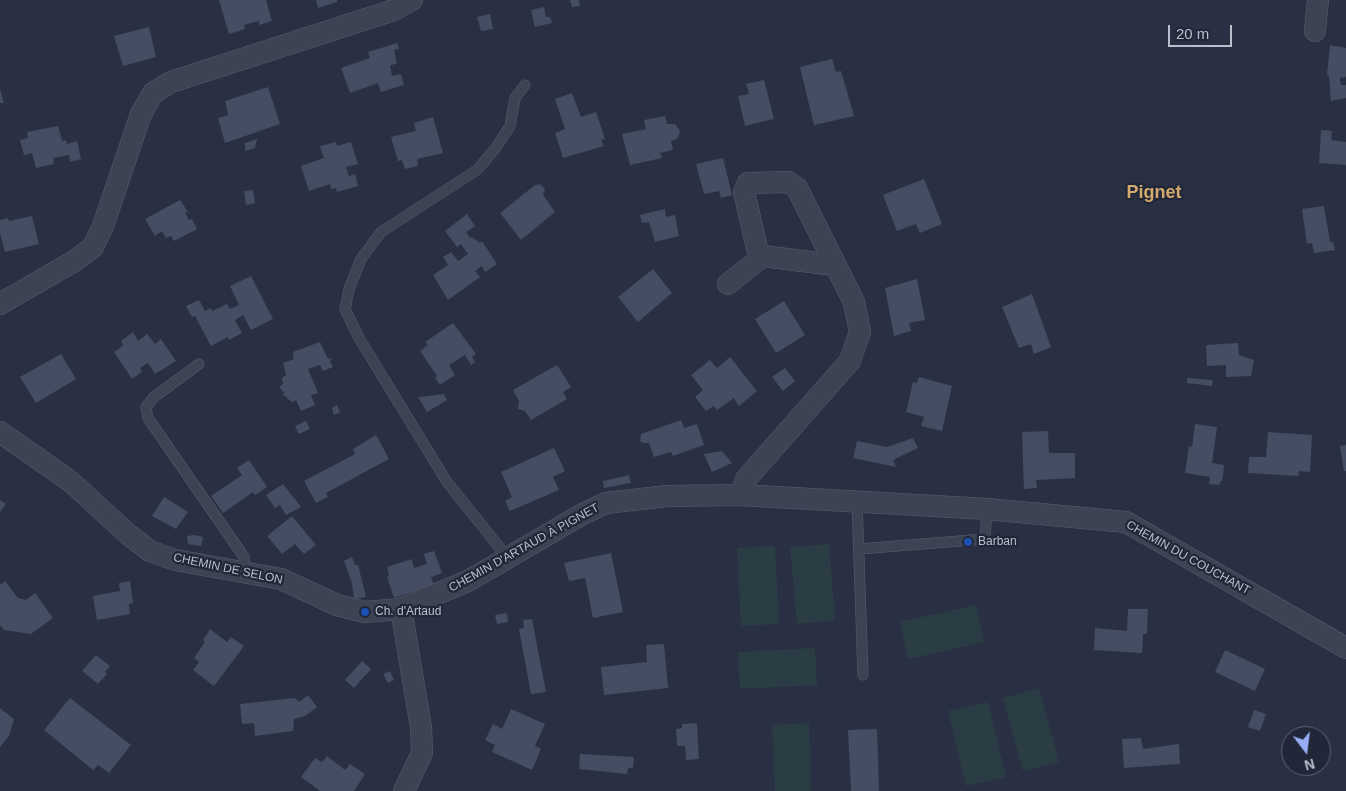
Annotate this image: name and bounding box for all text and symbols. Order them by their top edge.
scale bar [1171,15,1235,47]
text: 20 m [1176,25,1209,42]
district label: Pignet [1126,182,1182,204]
street label: CHEMIN D'ARTAUD À PIGNET [447,501,601,595]
street label: CHEMIN DU COUCHANT [1124,518,1252,598]
place label: Barban [978,535,1017,549]
marker: Barban [962,536,974,548]
street label: CHEMIN DE SELON [172,550,284,588]
place label: Ch. d'Artaud [375,605,441,619]
marker: Ch. d'Artaud [359,606,371,618]
north arrow [1281,726,1331,776]
text: N [1303,755,1317,774]

